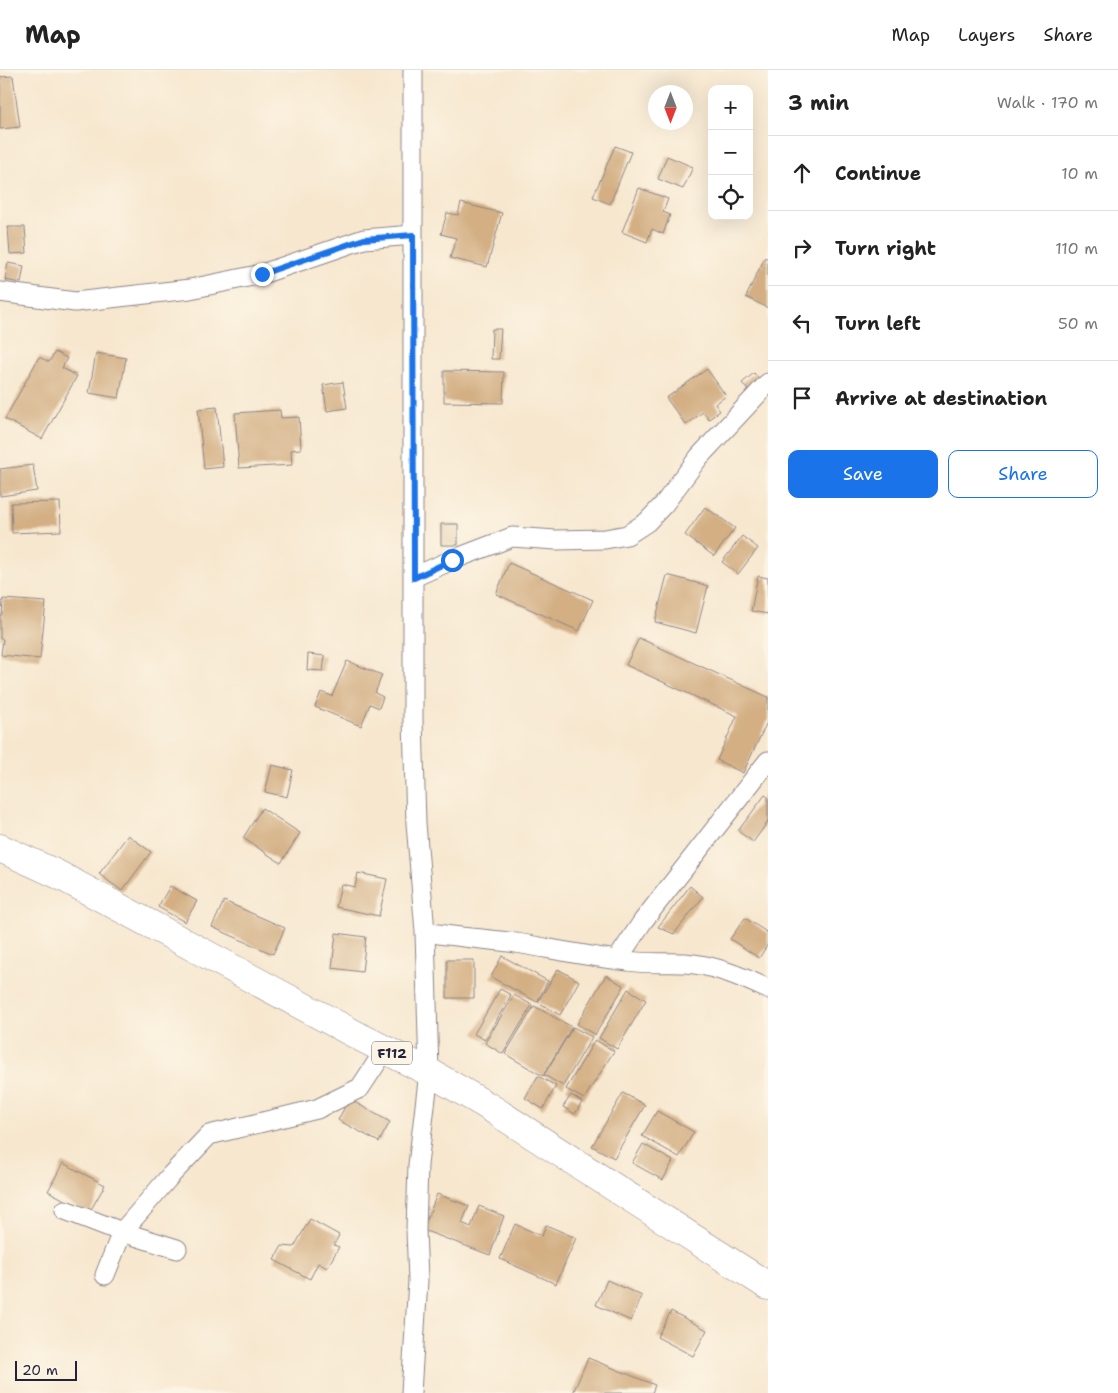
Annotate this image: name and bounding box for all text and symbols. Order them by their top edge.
text: Map [25,19,81,51]
text: Map [892,23,930,47]
text: Layers [958,23,1015,47]
text: Share [1043,23,1093,47]
north arrow [648,85,693,130]
map controls [708,85,753,220]
button: + [708,85,753,130]
text: 3 min [788,89,849,117]
text: Walk · 170 m [997,92,1098,113]
button: − [708,130,753,175]
icon: ahead [788,159,816,187]
text: Continue [835,161,921,186]
text: 10 m [1061,163,1098,184]
button: locate [708,175,753,220]
icon: right [788,234,816,262]
text: Turn right [835,236,936,261]
text: 110 m [1055,238,1098,259]
route end [251,263,274,286]
icon: left [788,309,816,337]
text: Turn left [835,311,921,336]
text: 50 m [1058,313,1098,334]
icon: arrive [788,384,816,412]
text: Arrive at destination [835,386,1047,411]
button: Save [788,450,938,498]
button: Share [948,450,1098,498]
route start [441,549,464,572]
road number: F112 [372,1041,412,1064]
scale bar [15,1358,78,1381]
text: 20 m [22,1361,58,1379]

